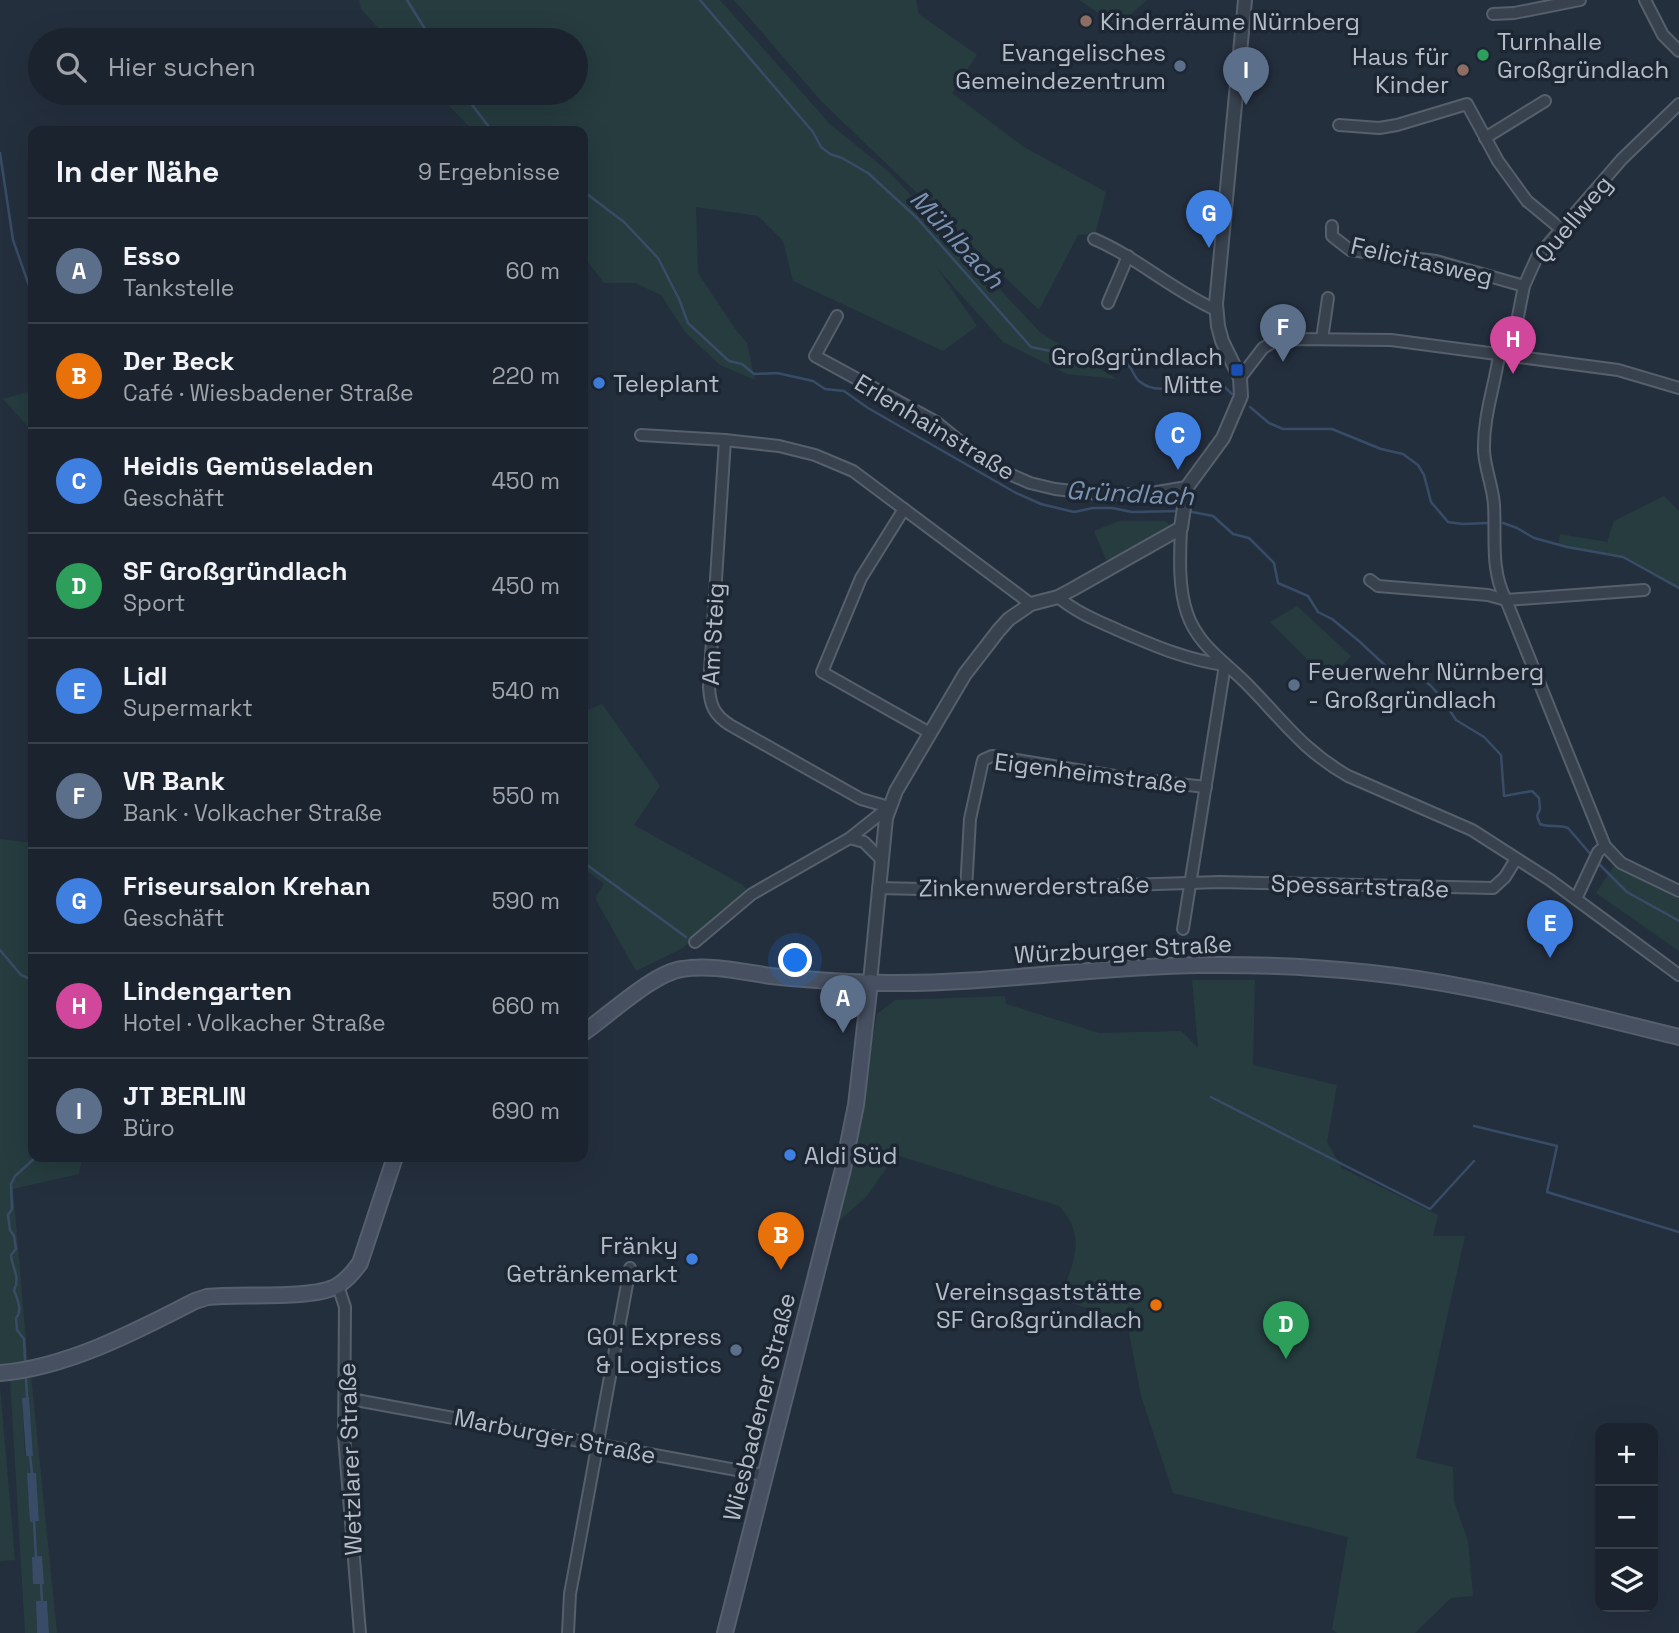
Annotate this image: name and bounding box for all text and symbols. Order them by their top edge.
place label: Kinderräume Nürnberg [1100,6,1360,37]
marker: Kinderräume Nürnberg [1078,13,1094,29]
place label: Turnhalle Großgründlach [1497,26,1669,85]
search box [28,28,588,105]
place label: Evangelisches Gemeindezentrum [955,37,1166,96]
place label: Haus für Kinder [1352,41,1449,100]
pin: I [1223,47,1269,105]
marker: Turnhalle Großgründlach [1475,47,1491,63]
icon: search [52,48,90,86]
text: Hier suchen [108,50,256,84]
marker: Evangelisches Gemeindezentrum [1172,58,1188,74]
marker: Haus für Kinder [1455,62,1471,78]
text: In der Nähe [56,152,219,191]
text: 9 Ergebnisse [418,157,560,187]
street label: Quellweg [1527,169,1619,269]
water label: Mühlbach [902,182,1012,297]
pin: G [1186,190,1232,248]
street label: Felicitasweg [1348,230,1496,292]
text: Esso [123,239,181,273]
text: A [72,256,86,286]
text: 60 m [505,256,560,286]
text: Tankstelle [123,273,234,303]
pin: F [1260,304,1306,362]
pin: H [1490,316,1536,374]
place label: Großgründlach Mitte [1051,341,1223,400]
text: Der Beck [123,344,234,378]
text: B [71,361,87,391]
text: 220 m [492,361,560,391]
marker: Großgründlach Mitte [1229,362,1245,378]
street label: Erlenhainstraße [849,367,1021,487]
place label: Teleplant [613,368,720,399]
marker: Teleplant [591,375,607,391]
text: Café · Wiesbadener Straße [123,378,414,408]
pin: C [1155,412,1201,470]
text: Heidis Gemüseladen [123,449,374,483]
text: C [72,466,86,496]
text: 450 m [491,466,560,496]
water label: Gründlach [1065,473,1196,513]
text: Geschäft [123,483,225,513]
text: SF Großgründlach [123,554,348,588]
text: D [71,571,87,601]
text: 450 m [491,571,560,601]
street label: Am Steig [695,582,731,686]
text: Sport [123,588,185,618]
place label: Feuerwehr Nürnberg - Großgründlach [1308,656,1544,715]
text: Lidl [123,659,168,693]
text: E [73,676,85,706]
text: 540 m [491,676,560,706]
marker: Feuerwehr Nürnberg - Großgründlach [1286,677,1302,693]
text: Supermarkt [123,693,253,723]
street label: Eigenheimstraße [993,746,1189,800]
text: VR Bank [123,764,225,798]
text: F [73,781,85,811]
text: 550 m [492,781,560,811]
text: Bank · Volkacher Straße [123,798,382,828]
street label: Spessartstraße [1270,867,1450,905]
street label: Zinkenwerderstraße [918,868,1150,904]
text: Friseursalon Krehan [123,869,371,903]
text: G [71,886,87,916]
text: 590 m [492,886,560,916]
pin: E [1527,900,1573,958]
text: Geschäft [123,903,225,933]
street label: Würzburger Straße [1013,928,1233,970]
your location [778,943,812,977]
text: Lindengarten [123,974,292,1008]
pin: A [820,975,866,1033]
text: H [71,991,87,1021]
text: 660 m [491,991,560,1021]
text: Hotel · Volkacher Straße [123,1008,386,1038]
text: JT BERLIN [123,1079,246,1113]
text: I [76,1096,82,1126]
text: 690 m [491,1096,560,1126]
text: Büro [123,1113,175,1143]
place label: Aldi Süd [804,1140,897,1171]
marker: Aldi Süd [782,1147,798,1163]
pin: B [758,1212,804,1270]
place label: Fränky Getränkemarkt [506,1230,678,1289]
marker: Fränky Getränkemarkt [684,1251,700,1267]
place label: Vereinsgaststätte SF Großgründlach [935,1276,1142,1335]
street label: Wiesbadener Straße [716,1290,802,1524]
marker: Vereinsgaststätte SF Großgründlach [1148,1297,1164,1313]
pin: D [1263,1301,1309,1359]
place label: GO! Express & Logistics [587,1321,722,1380]
marker: GO! Express & Logistics [728,1342,744,1358]
street label: Wetzlarer Straße [331,1362,369,1556]
street label: Marburger Straße [452,1401,658,1471]
map controls [1595,1423,1658,1612]
button: + [1595,1423,1658,1486]
button: − [1595,1486,1658,1549]
button: layers [1595,1549,1658,1612]

